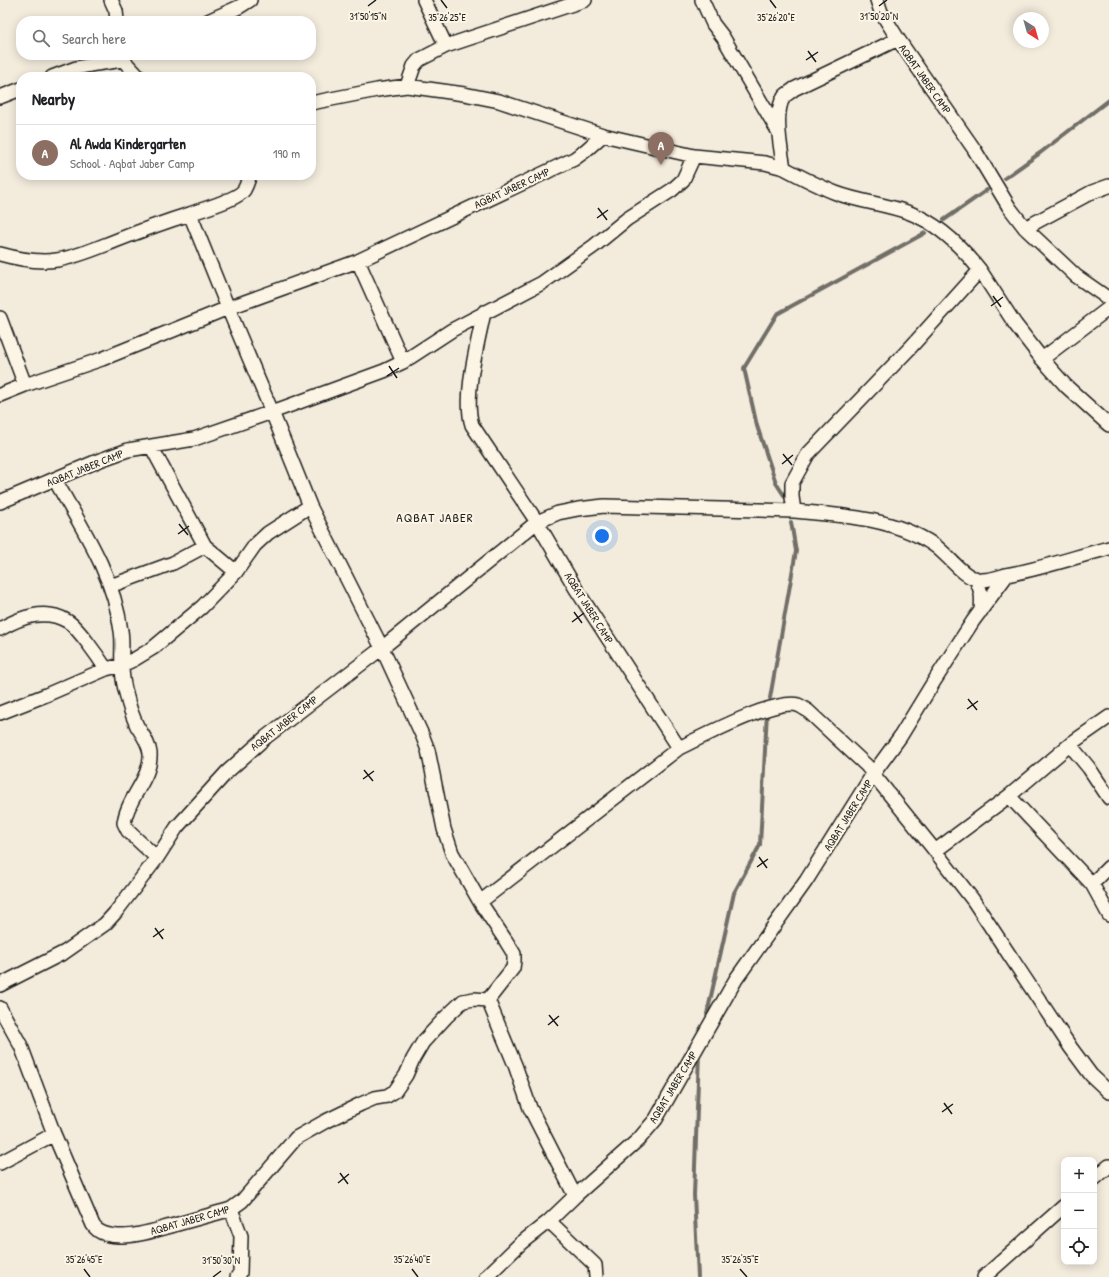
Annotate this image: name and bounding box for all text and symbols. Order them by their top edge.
text: 31°50'15"N [350,10,387,23]
text: 31°50'20"N [860,10,898,23]
text: 35°26'25"E [428,11,466,24]
text: 35°26'20"E [757,11,796,24]
north arrow [1013,12,1049,48]
search box [16,16,316,60]
icon: search [30,27,52,49]
text: Search here [62,28,126,49]
street label: AQBAT JABER CAMP [896,41,954,117]
text: Nearby [32,87,75,110]
pin: A [648,132,674,165]
text: Al Awda Kindergarten [70,133,186,154]
text: A [42,144,48,162]
text: 190 m [273,144,300,162]
text: School · Aqbat Jaber Camp [70,154,194,172]
street label: AQBAT JABER CAMP [472,164,552,212]
street label: AQBAT JABER CAMP [44,446,126,490]
district label: AQBAT JABER [396,508,474,526]
your location [592,526,612,546]
street label: AQBAT JABER CAMP [561,570,617,646]
street label: AQBAT JABER CAMP [247,692,321,754]
street label: AQBAT JABER CAMP [820,777,876,853]
street label: AQBAT JABER CAMP [646,1048,700,1126]
map controls [1061,1157,1097,1265]
button: + [1061,1157,1097,1193]
button: − [1061,1193,1097,1229]
street label: AQBAT JABER CAMP [149,1202,231,1238]
button: locate [1061,1229,1097,1265]
text: 35°26'45"E [66,1253,103,1266]
text: 35°26'40"E [393,1253,431,1266]
text: 35°26'35"E [721,1253,759,1266]
text: 31°50'30"N [202,1254,240,1267]

